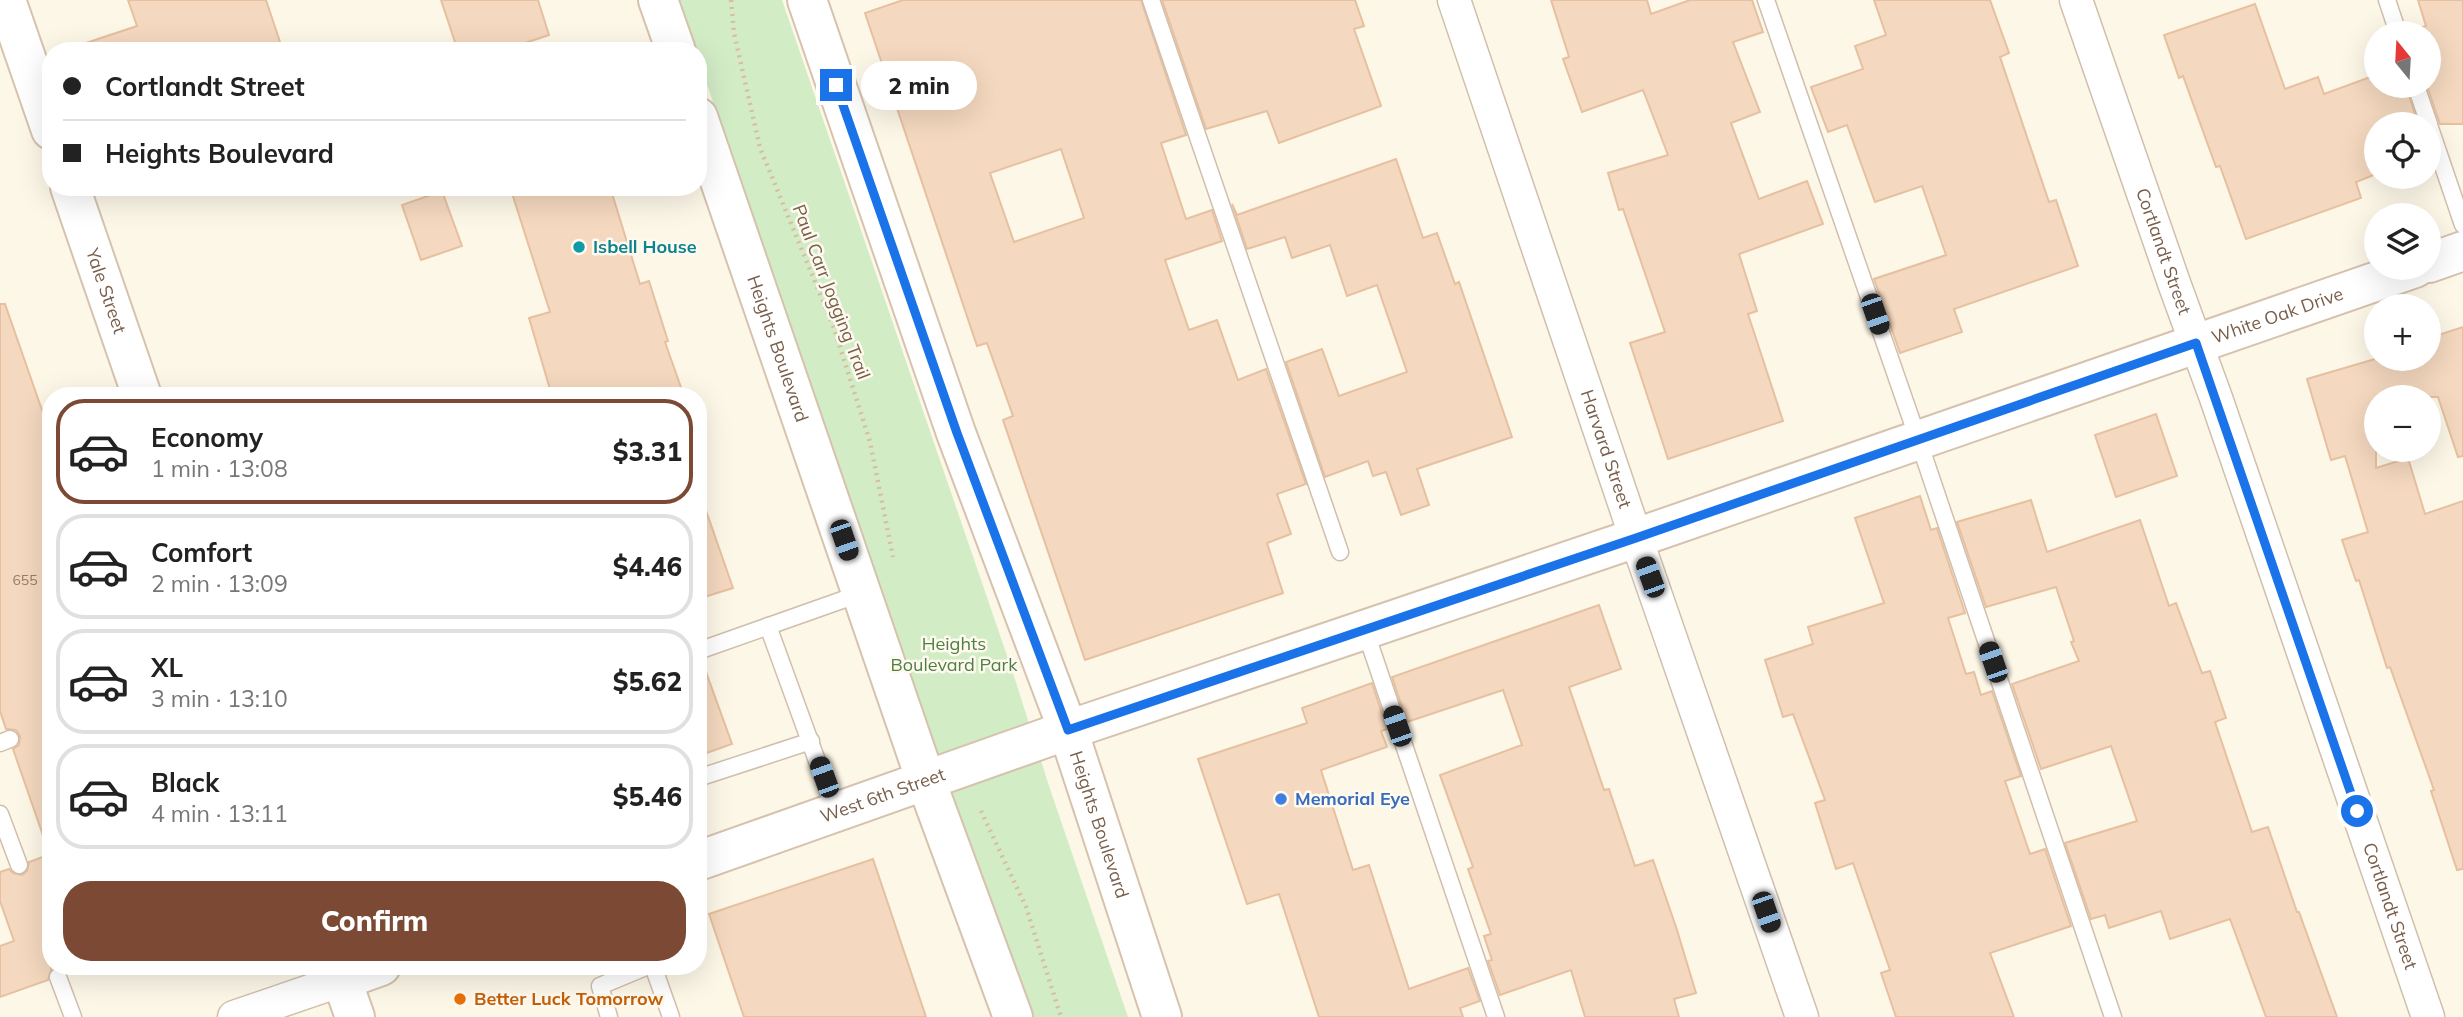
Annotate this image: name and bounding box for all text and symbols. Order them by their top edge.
north arrow [2364,21,2441,98]
map controls [2364,21,2441,462]
callout: 2 min [860,60,976,110]
route end [820,69,852,101]
text: Cortlandt Street [105,70,305,103]
text: 2 min [888,71,950,100]
button: locate [2364,112,2441,189]
text: Heights Boulevard [105,137,334,170]
street label: Cortlandt Street [2131,185,2197,318]
street label: Paul Carr Jogging Trail [787,201,875,383]
button: layers [2364,203,2441,280]
place label: Isbell House [593,235,697,258]
marker: Isbell House [571,239,587,255]
street label: Yale Street [81,244,132,337]
street label: Heights Boulevard [742,272,814,425]
street label: White Oak Drive [2208,282,2346,349]
car [1859,291,1892,337]
button: + [2364,294,2441,371]
button: − [2364,385,2441,462]
street label: Harvard Street [1576,387,1637,511]
icon: car [67,420,130,483]
text: Economy [151,421,263,454]
text: $3.31 [613,435,682,468]
text: 1 min · 13:08 [151,454,288,483]
car [828,517,861,563]
icon: car [67,535,130,598]
text: Comfort [151,536,252,569]
text: $4.46 [613,550,682,583]
car [1633,554,1668,600]
text: 2 min · 13:09 [151,569,288,598]
house number: 655 [12,571,38,589]
park label: Heights Boulevard Park [891,632,1018,676]
car [1977,639,2010,685]
icon: car [67,650,130,713]
text: XL [151,651,183,684]
text: $5.62 [613,665,682,698]
text: 3 min · 13:10 [151,684,288,713]
car [1381,703,1414,749]
street label: Heights Boulevard [1065,748,1134,901]
car [807,754,842,800]
street label: West 6th Street [817,762,948,828]
icon: car [67,765,130,828]
text: Black [151,766,219,799]
text: $5.46 [613,780,682,813]
place label: Memorial Eye [1295,787,1410,810]
marker: Memorial Eye [1273,791,1289,807]
route start [2341,795,2373,827]
text: 4 min · 13:11 [151,799,288,828]
street label: Cortlandt Street [2358,839,2423,972]
button: Confirm [63,881,686,961]
car [1750,889,1783,935]
place label: Better Luck Tomorrow [474,987,663,1010]
marker: Better Luck Tomorrow [452,991,468,1007]

